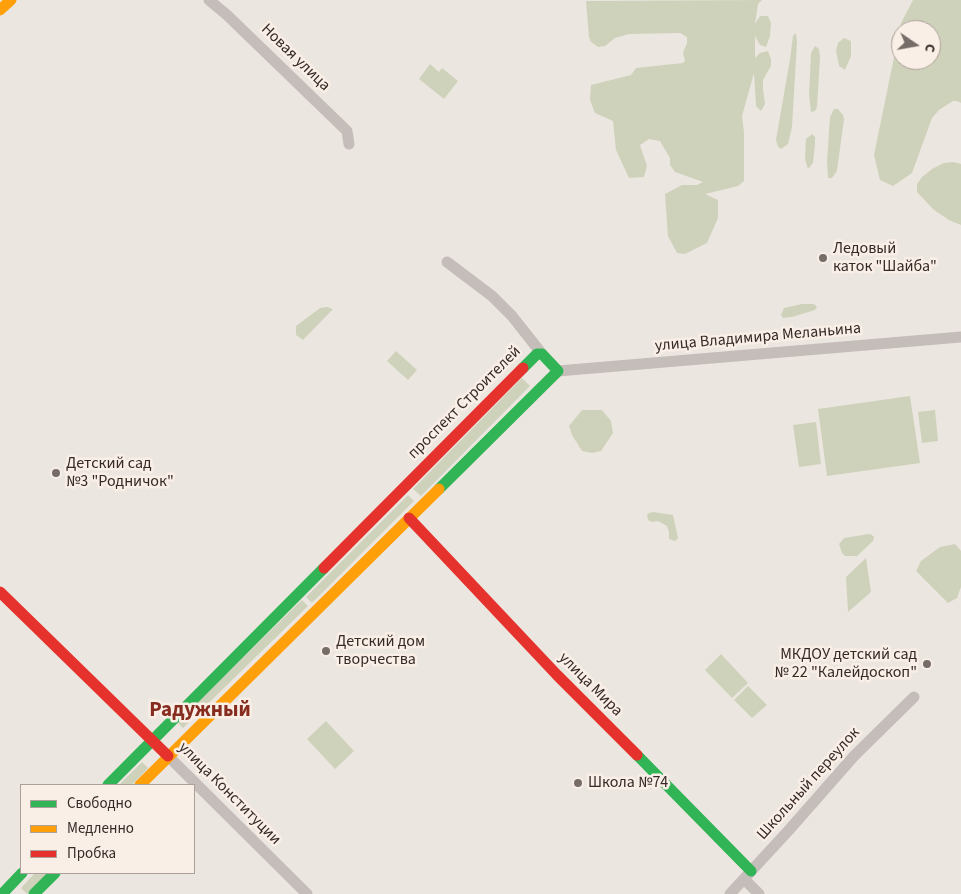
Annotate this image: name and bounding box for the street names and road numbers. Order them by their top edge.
street label: Новая улица [256,20,334,96]
street label: улица Владимира Меланьина [654,319,862,357]
street label: проспект Строителей [405,343,525,463]
street label: улица Мира [554,649,626,721]
street label: Школьный переулок [753,724,865,844]
street label: улица Конституции [174,739,284,849]

